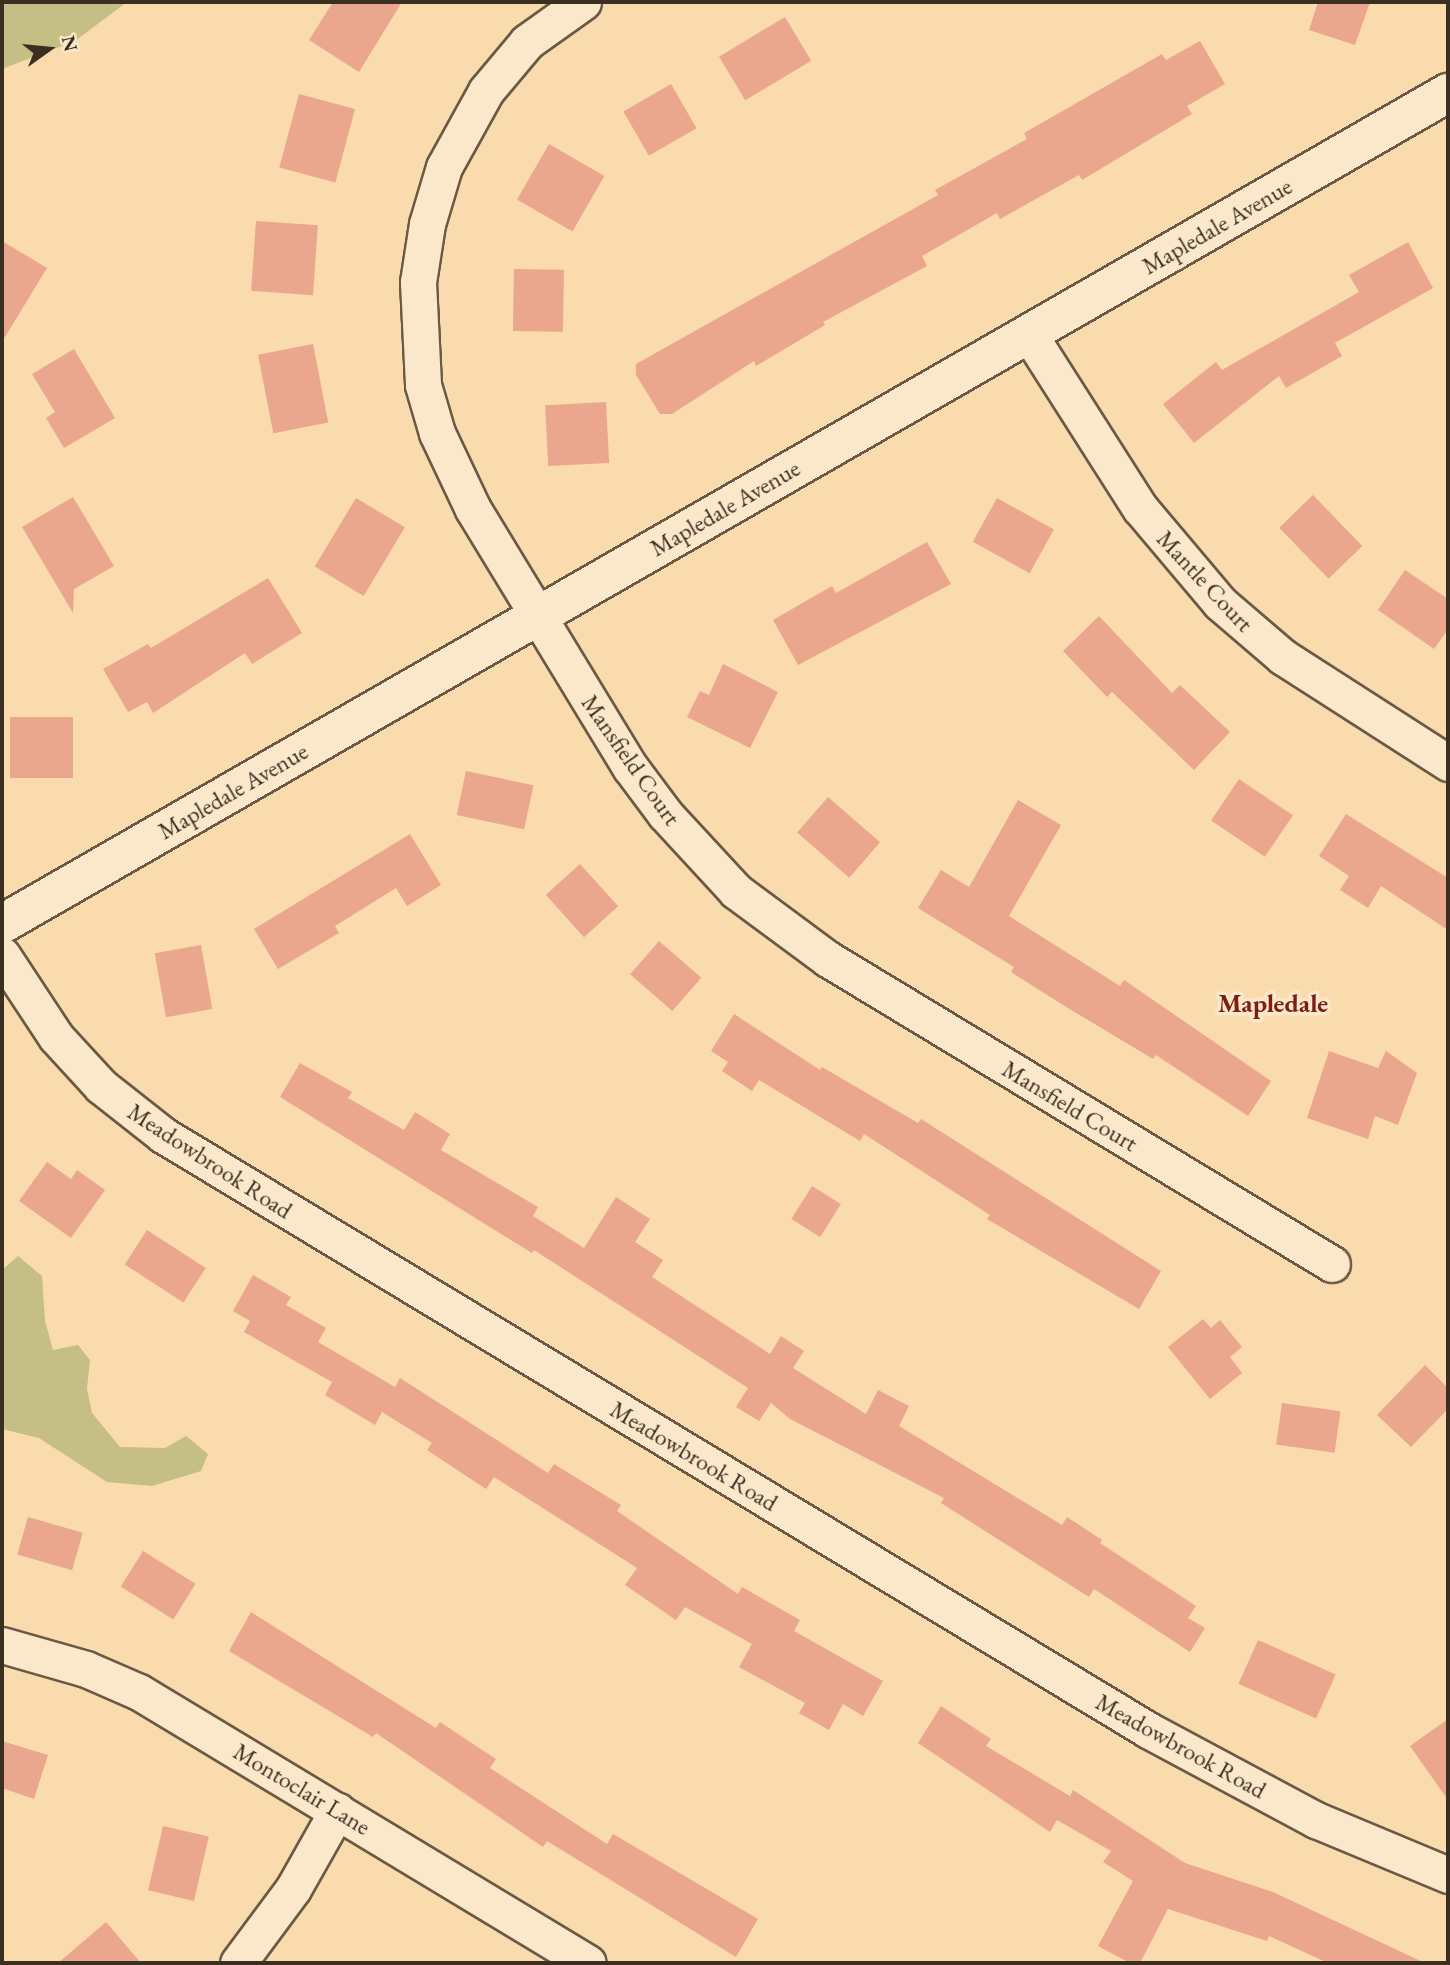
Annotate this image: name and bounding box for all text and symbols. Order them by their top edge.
north arrow [14,14,84,84]
text: N [56,33,84,54]
street label: Mapledale Avenue [1137,171,1297,281]
street label: Mapledale Avenue [645,453,805,563]
street label: Mantle Court [1151,524,1259,638]
street label: Mansfield Court [575,689,687,831]
street label: Mapledale Avenue [153,736,313,846]
district label: Mapledale [1218,988,1328,1020]
street label: Mansfield Court [997,1054,1143,1158]
street label: Meadowbrook Road [122,1097,298,1225]
street label: Meadowbrook Road [605,1395,783,1517]
street label: Meadowbrook Road [1091,1687,1271,1805]
street label: Montoclair Lane [228,1737,376,1841]

